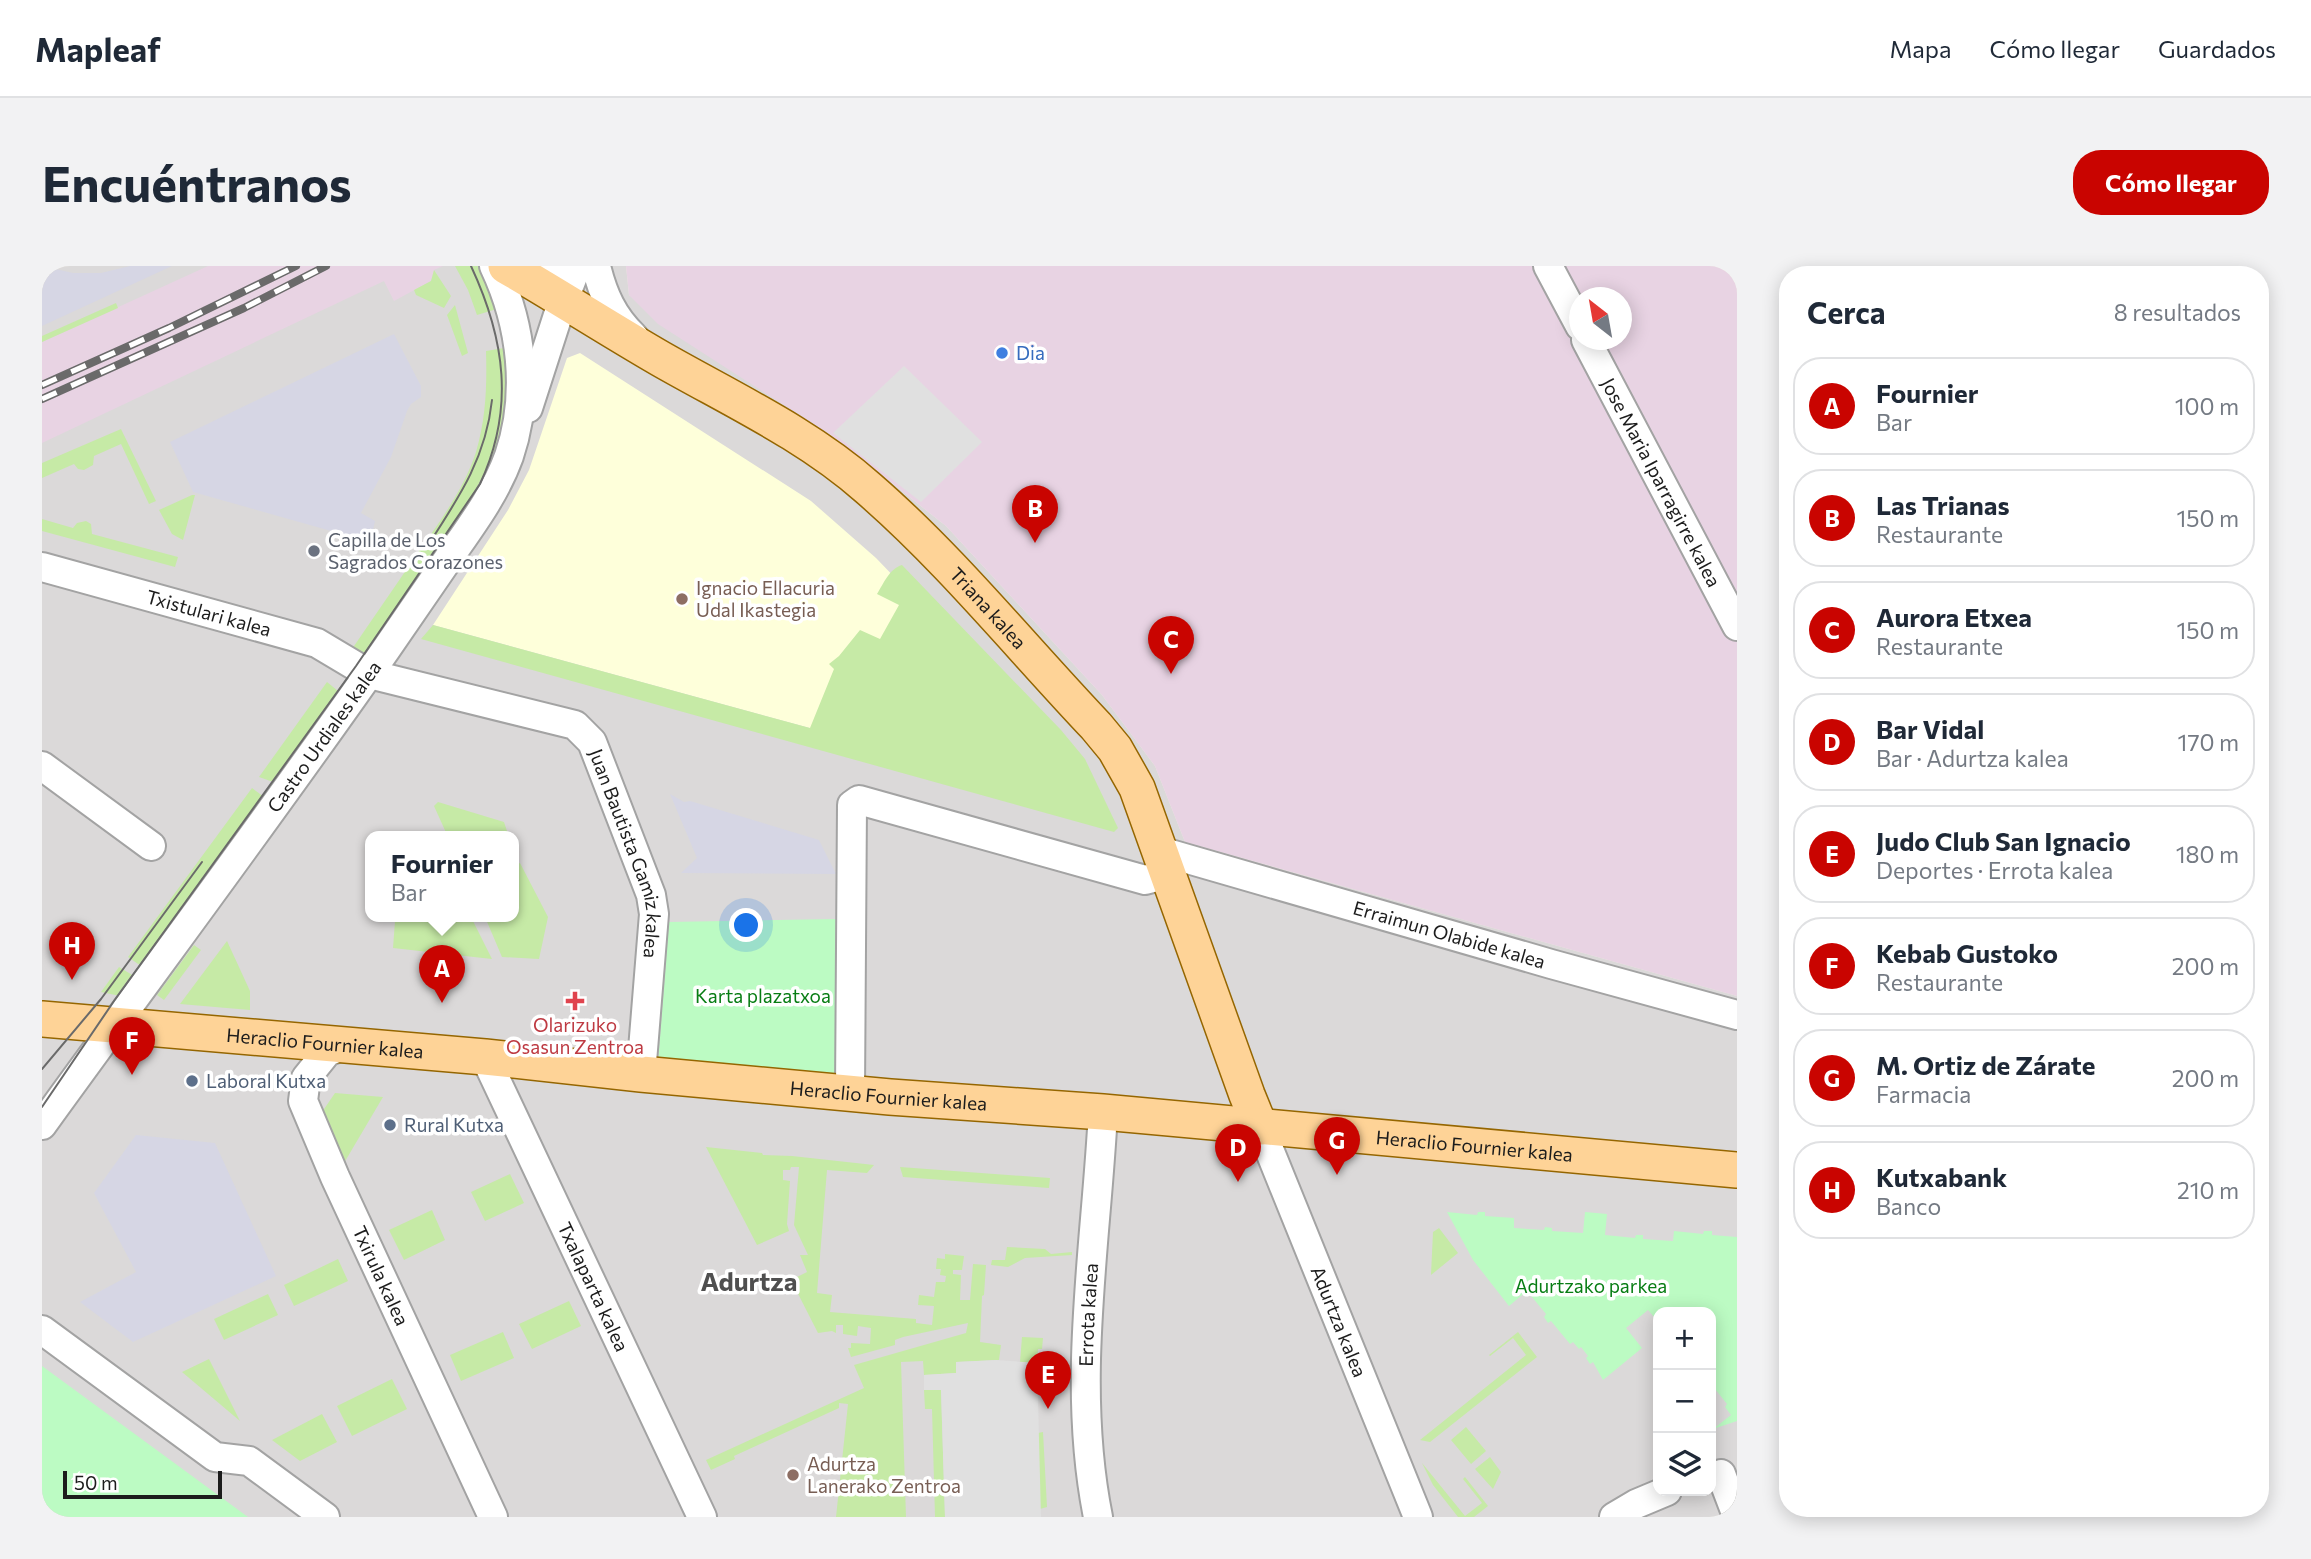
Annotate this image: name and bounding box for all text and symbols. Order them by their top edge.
text: Mapleaf [35,28,161,69]
text: Mapa [1889,34,1952,63]
text: Cómo llegar [1990,34,2120,63]
text: Guardados [2158,34,2276,63]
button: Cómo llegar [2073,150,2269,215]
text: Encuéntranos [42,152,352,212]
north arrow [1569,287,1632,350]
text: Cerca [1807,293,1886,330]
text: 8 resultados [2114,298,2241,326]
place label: Dia [1016,341,1045,364]
marker: Dia [994,345,1010,361]
street label: Jose Maria Iparragirre kalea [1597,374,1726,591]
text: Fournier [1876,377,1979,408]
text: A [1824,392,1840,420]
text: 100 m [2175,392,2239,420]
text: Bar [1876,408,1912,436]
pin: B [1012,485,1058,543]
text: Las Trianas [1876,489,2010,520]
text: B [1824,504,1840,532]
text: 150 m [2176,504,2239,532]
text: Restaurante [1876,520,2003,548]
place label: Capilla de Los Sagrados Corazones [328,528,503,573]
marker: Capilla de Los Sagrados Corazones [306,543,322,559]
street label: Triana kalea [945,562,1032,653]
place label: Ignacio Ellacuria Udal Ikastegia [696,576,835,621]
street label: Txistulari kalea [144,584,274,641]
marker: Ignacio Ellacuria Udal Ikastegia [674,591,690,607]
text: Aurora Etxea [1876,601,2032,632]
pin: C [1148,616,1194,674]
text: C [1824,616,1840,644]
text: 150 m [2176,616,2239,644]
text: Restaurante [1876,632,2003,660]
street label: Castro Urdiales kalea [262,656,386,817]
text: Bar Vidal [1876,713,1984,744]
text: D [1824,728,1840,756]
text: 170 m [2178,728,2239,756]
text: Bar · Adurtza kalea [1876,744,2069,772]
street label: Juan Bautista Gamiz kalea [585,745,666,959]
text: Judo Club San Ignacio [1876,825,2131,856]
popup [365,831,519,922]
text: E [1825,840,1839,868]
text: 180 m [2176,840,2239,868]
text: Fournier [391,847,493,878]
text: Deportes · Errota kalea [1876,856,2113,884]
text: Bar [391,878,427,906]
street label: Erraimun Olabide kalea [1351,895,1548,973]
your location [729,908,763,942]
pin: H [49,922,95,980]
text: Kebab Gustoko [1876,937,2058,968]
pin: A [419,945,465,1003]
text: F [1825,952,1839,980]
text: 200 m [2172,952,2239,980]
text: Restaurante [1876,968,2003,996]
park label: Karta plazatxoa [695,984,831,1007]
marker: Olarizuko Osasun Zentroa [565,991,585,1011]
place label: Olarizuko Osasun Zentroa [506,1013,644,1058]
pin: F [109,1017,155,1075]
street label: Heraclio Fournier kalea [225,1023,425,1063]
text: M. Ortiz de Zárate [1876,1049,2095,1080]
text: G [1824,1064,1840,1092]
text: 200 m [2172,1064,2239,1092]
place label: Laboral Kutxa [206,1069,326,1092]
marker: Laboral Kutxa [184,1073,200,1089]
street label: Heraclio Fournier kalea [789,1076,988,1115]
text: Farmacia [1876,1080,1971,1108]
place label: Rural Kutxa [404,1113,504,1136]
marker: Rural Kutxa [382,1117,398,1133]
pin: G [1314,1117,1360,1175]
pin: D [1215,1124,1261,1182]
street label: Heraclio Fournier kalea [1375,1125,1574,1166]
text: Kutxabank [1876,1161,2007,1192]
text: H [1823,1176,1841,1204]
text: 210 m [2177,1176,2239,1204]
text: Banco [1876,1192,1941,1220]
street label: Txalaparta kalea [553,1218,634,1355]
street label: Txirula kalea [348,1222,414,1329]
street label: Errota kalea [1074,1262,1102,1367]
street label: Adurtza kalea [1307,1263,1372,1380]
district label: Adurtza [701,1265,797,1296]
park label: Adurtzako parkea [1515,1274,1667,1297]
map controls [1653,1307,1716,1496]
button: + [1653,1307,1716,1370]
pin: E [1025,1351,1071,1409]
button: − [1653,1370,1716,1433]
button: layers [1653,1433,1716,1496]
place label: Adurtza Lanerako Zentroa [807,1452,961,1497]
marker: Adurtza Lanerako Zentroa [785,1467,801,1483]
scale bar [63,1468,222,1500]
text: 50 m [74,1471,118,1494]

